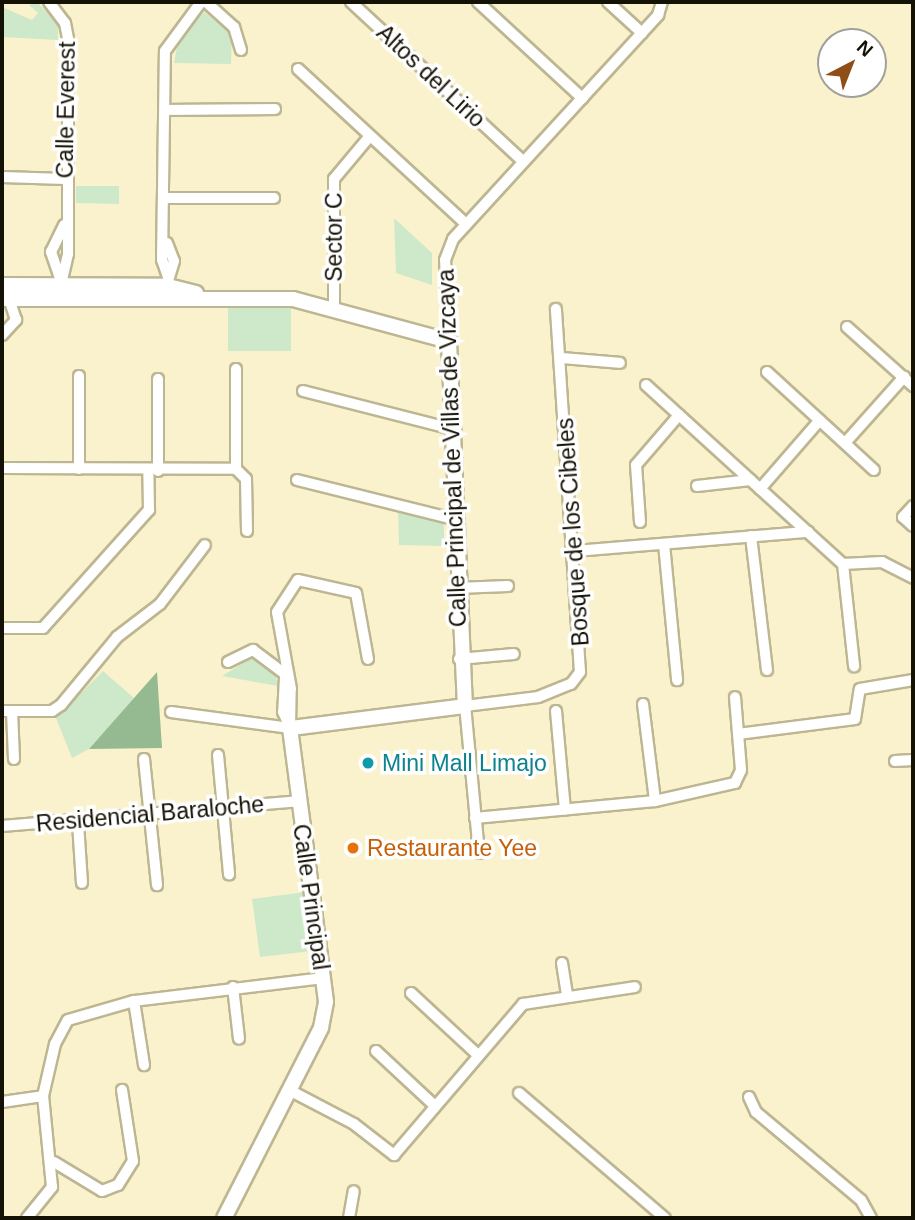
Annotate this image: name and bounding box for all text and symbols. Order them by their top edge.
street label: Altos del Lirio [371,19,491,133]
north arrow [817,28,887,98]
text: N [853,36,877,61]
street label: Calle Everest [51,41,81,179]
street label: Sector C [320,192,348,282]
street label: Calle Principal de Villas de Vizcaya [432,268,472,628]
street label: Bosque de los Cibeles [551,417,595,647]
place label: Mini Mall Limajo [382,749,547,777]
marker: Mini Mall Limajo [360,755,376,771]
street label: Residencial Baraloche [35,790,265,838]
street label: Calle Principal [287,822,335,972]
place label: Restaurante Yee [367,834,538,862]
marker: Restaurante Yee [345,840,361,856]

